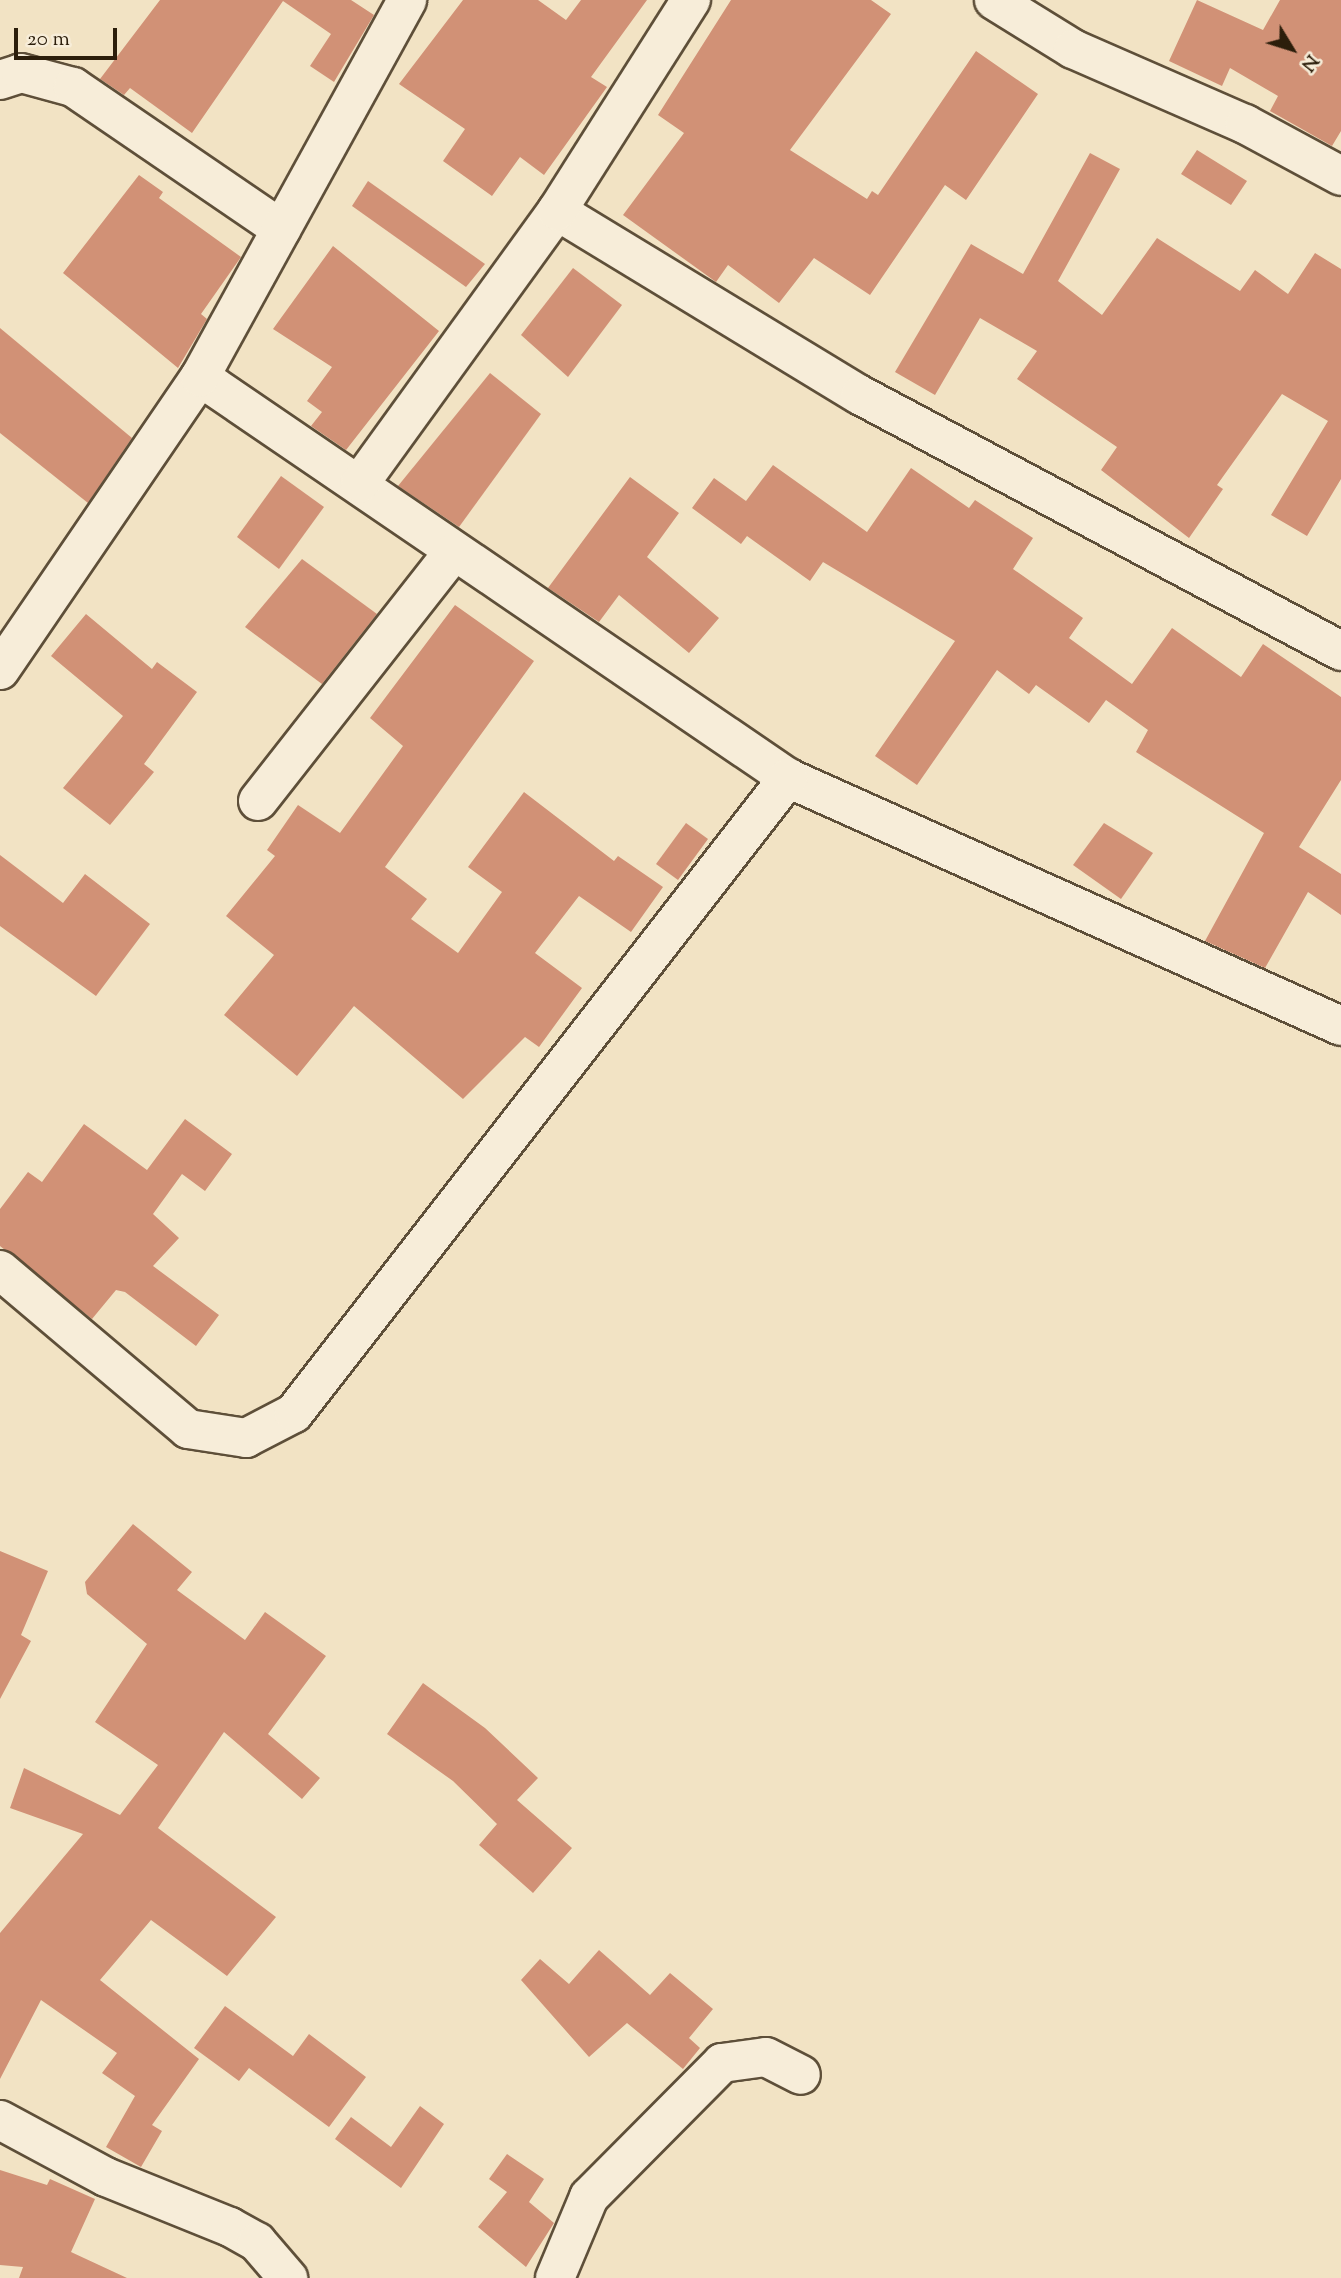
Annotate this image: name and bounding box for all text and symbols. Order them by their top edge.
scale bar [18,14,121,58]
north arrow [1257,14,1327,84]
text: 20 m [27,25,70,55]
text: N [1294,48,1324,77]

